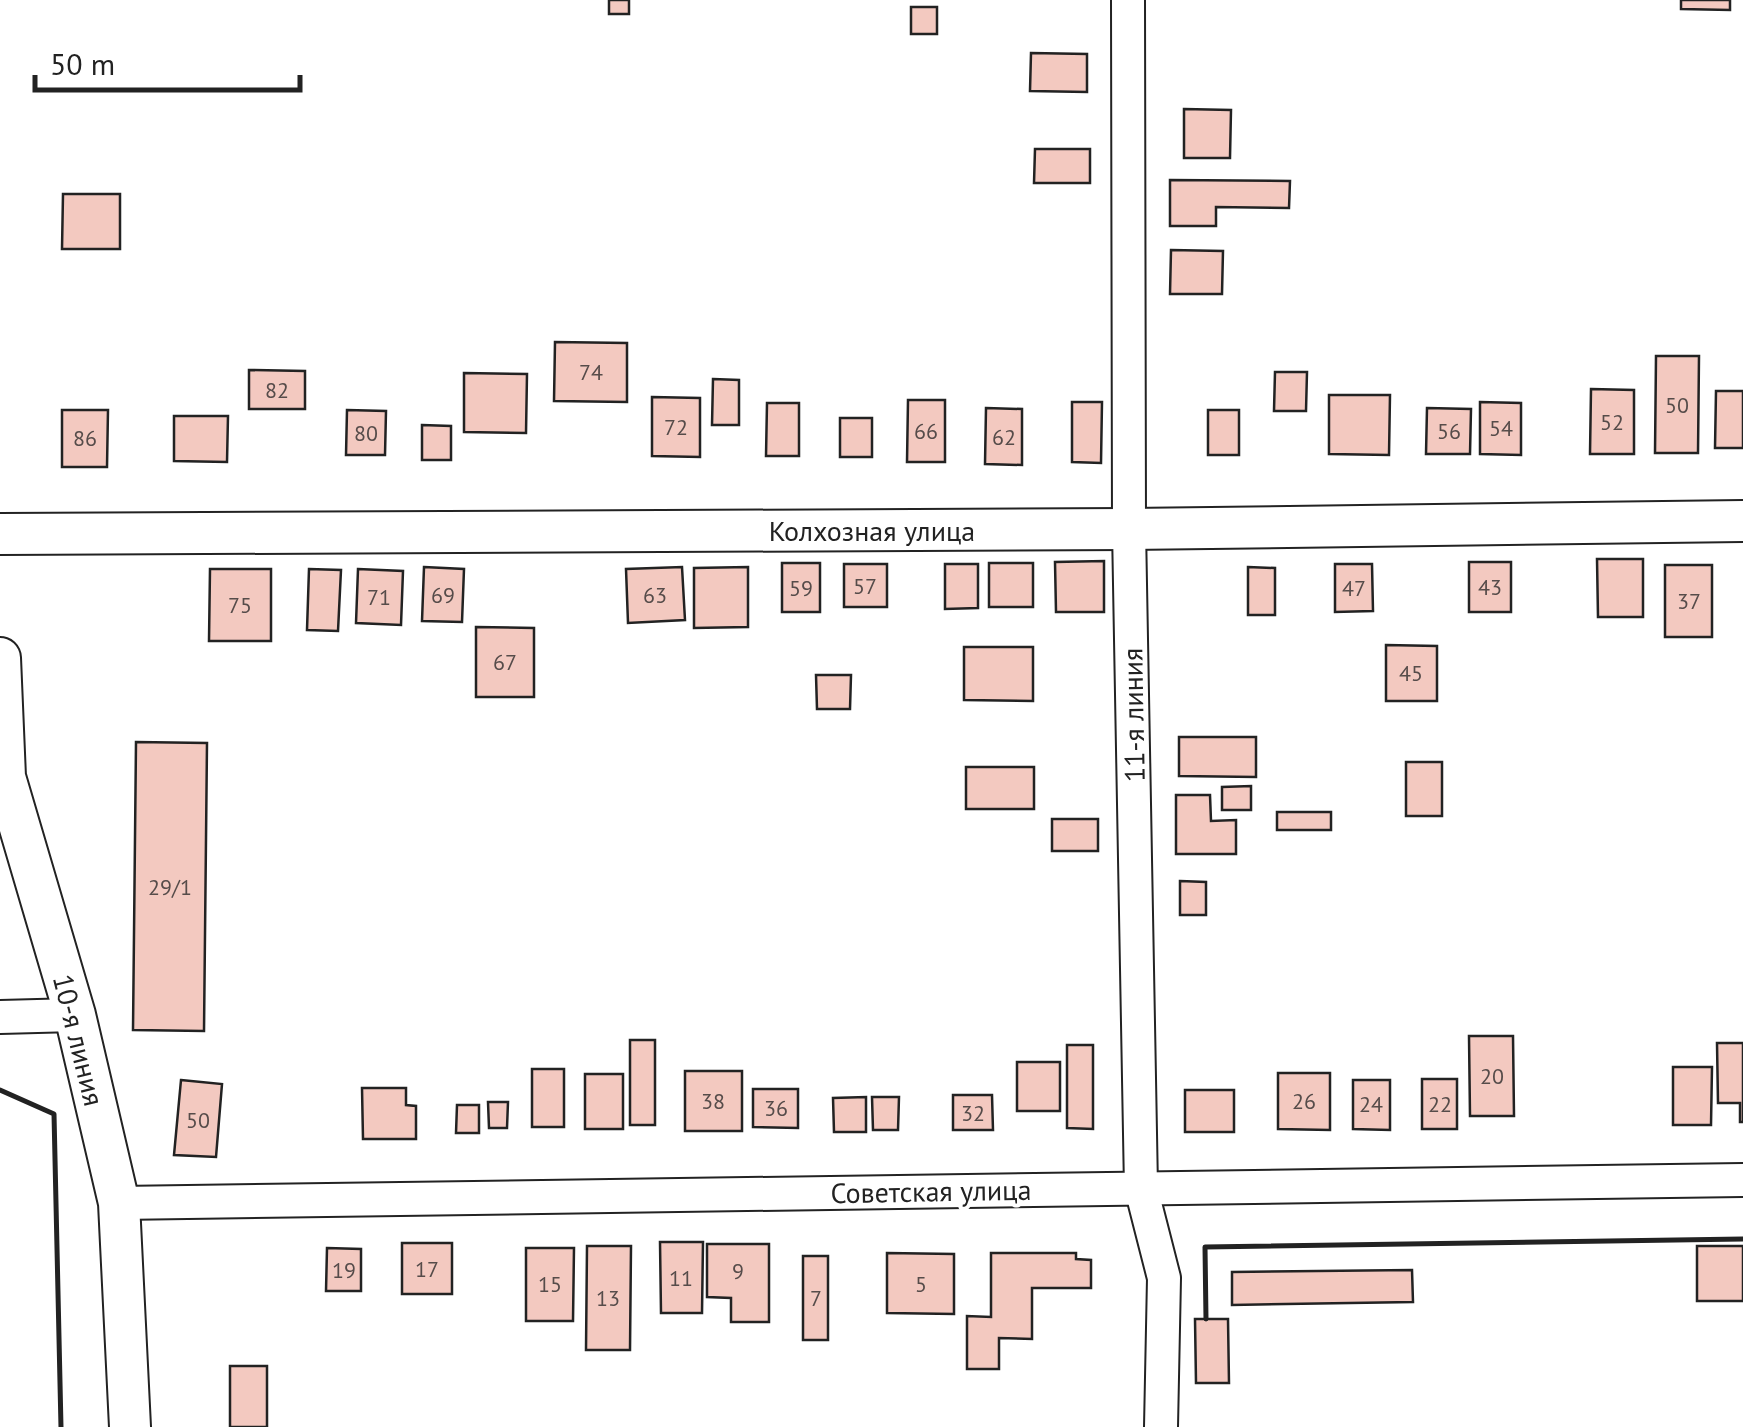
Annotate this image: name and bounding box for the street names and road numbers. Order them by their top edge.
street label: Колхозная улица [769,512,975,549]
street label: 11-я линия [1113,647,1153,783]
street label: 10-я линия [45,970,113,1110]
street label: Советская улица [830,1171,1032,1211]

